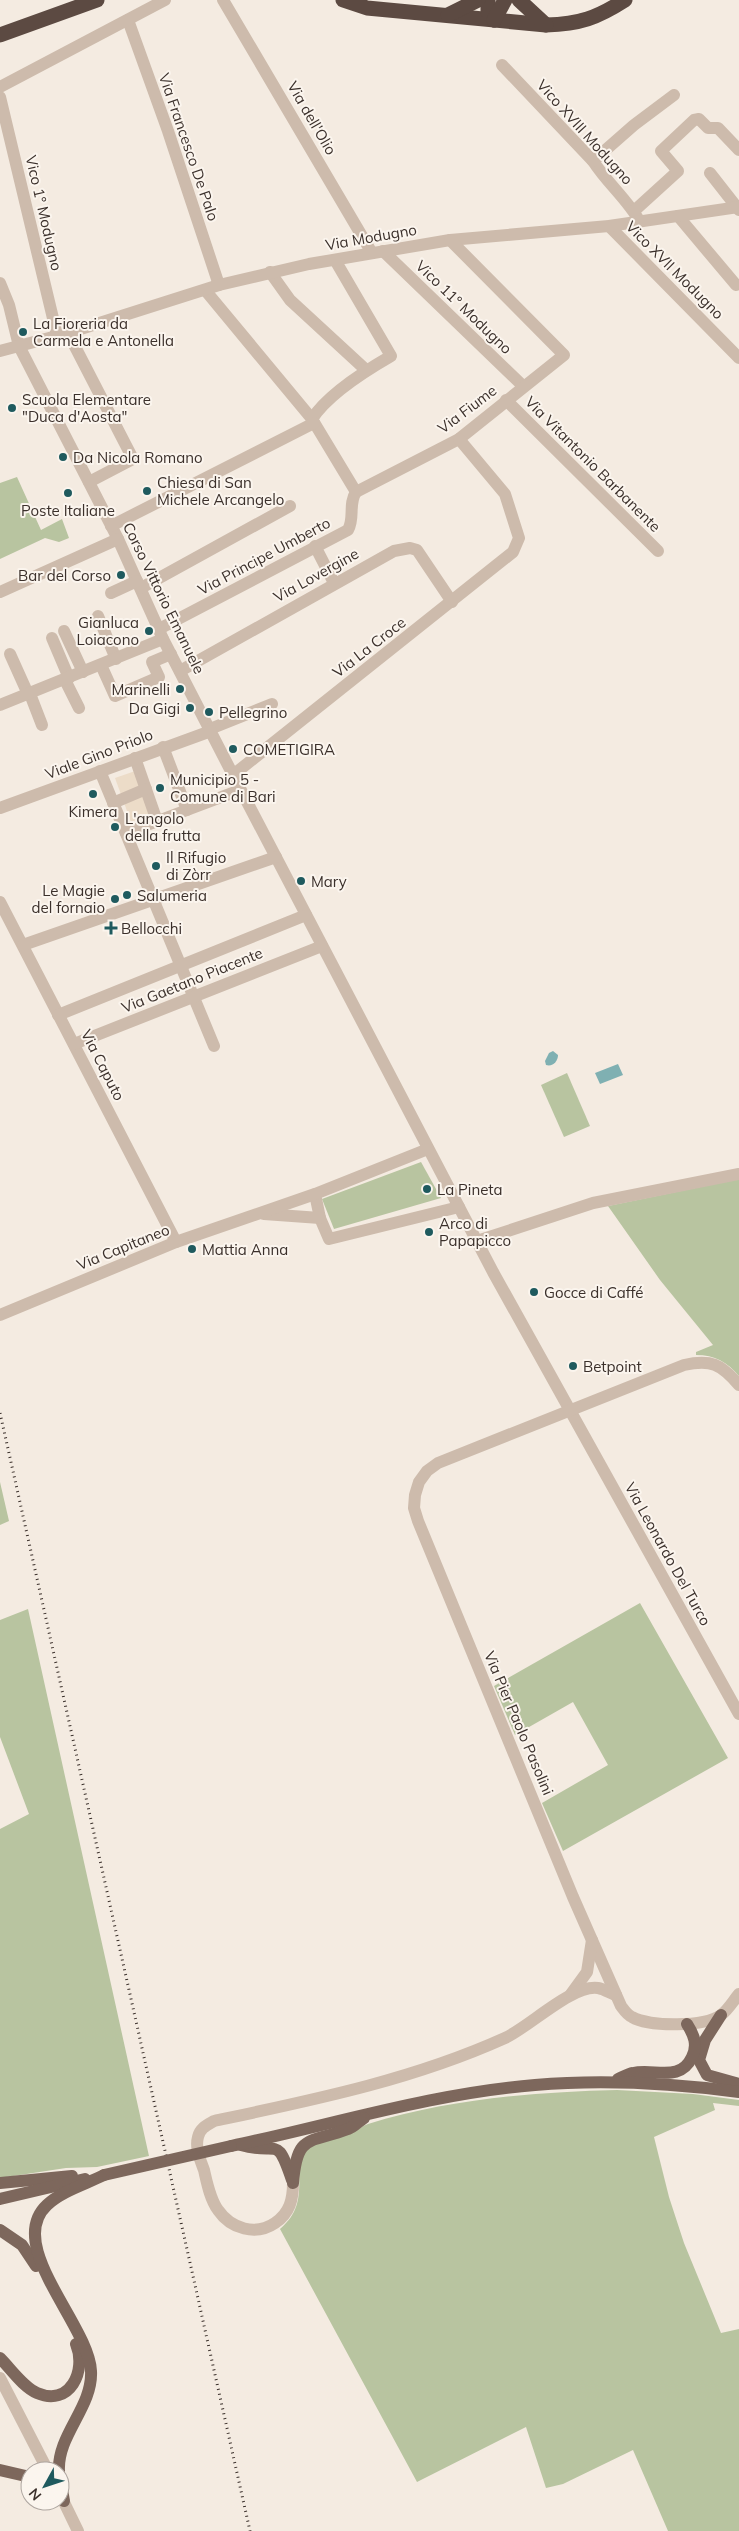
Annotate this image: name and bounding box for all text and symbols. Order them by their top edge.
street label: Via Francesco De Palo [155,71,223,223]
street label: Vico XVIII Modugno [533,76,637,188]
street label: Via dell'Olio [283,78,341,158]
street label: Vico 1° Modugno [21,153,67,273]
street label: Vico XVII Modugno [622,217,728,323]
street label: Via Modugno [324,220,418,254]
street label: Vico 11° Modugno [412,256,516,358]
place label: La Fioreria da Carmela e Antonella [33,314,174,350]
marker: La Fioreria da Carmela e Antonella [17,326,29,338]
street label: Via Fiume [434,381,500,437]
place label: Scuola Elementare "Duca d'Aosta" [22,390,151,426]
street label: Via Vitantonio Barbanente [521,392,665,536]
marker: Scuola Elementare "Duca d'Aosta" [6,402,18,414]
place label: Da Nicola Romano [73,448,203,467]
marker: Da Nicola Romano [57,451,69,463]
place label: Chiesa di San Michele Arcangelo [157,473,284,509]
marker: Chiesa di San Michele Arcangelo [141,485,153,497]
marker: Poste Italiane [62,487,74,499]
place label: Poste Italiane [21,501,115,520]
street label: Via Principe Umberto [195,513,333,599]
street label: Corso Vittorio Emanuele [119,519,209,677]
street label: Via Lovergine [270,544,362,606]
place label: Bar del Corso [18,566,111,585]
marker: Bar del Corso [115,569,127,581]
place label: Gianluca Loiacono [77,613,139,649]
street label: Via La Croce [329,613,409,681]
marker: Gianluca Loiacono [143,625,155,637]
place label: Marinelli [111,680,170,699]
marker: Marinelli [174,683,186,695]
place label: Da Gigi [129,699,180,718]
marker: Da Gigi [184,702,196,714]
place label: Pellegrino [219,703,287,722]
marker: Pellegrino [203,706,215,718]
street label: Viale Gino Priolo [42,725,156,783]
place label: COMETIGIRA [243,740,335,759]
marker: COMETIGIRA [227,743,239,755]
place label: Municipio 5 - Comune di Bari [170,770,276,806]
marker: Municipio 5 - Comune di Bari [154,782,166,794]
marker: Kimera [87,788,99,800]
place label: Kimera [69,802,117,821]
place label: L'angolo della frutta [125,809,201,845]
marker: L'angolo della frutta [109,821,121,833]
place label: Il Rifugio di Zòrr [166,848,226,884]
marker: Il Rifugio di Zòrr [150,860,162,872]
place label: Mary [311,872,347,891]
marker: Mary [295,875,307,887]
place label: Le Magie del fornaio [32,881,105,917]
place label: Salumeria [137,886,207,905]
marker: Salumeria [121,889,133,901]
marker: Le Magie del fornaio [109,893,121,905]
place label: Bellocchi [121,919,182,938]
marker: Bellocchi [105,922,117,934]
street label: Via Gaetano Piacente [119,943,265,1017]
street label: Via Caputo [77,1026,129,1104]
place label: La Pineta [437,1180,503,1199]
marker: La Pineta [421,1183,433,1195]
place label: Arco di Papapicco [439,1214,511,1250]
street label: Via Capitaneo [74,1220,172,1274]
marker: Arco di Papapicco [423,1226,435,1238]
place label: Mattia Anna [202,1240,288,1259]
marker: Mattia Anna [186,1243,198,1255]
place label: Gocce di Caffé [544,1283,644,1302]
marker: Gocce di Caffé [528,1286,540,1298]
place label: Betpoint [583,1357,642,1376]
marker: Betpoint [567,1360,579,1372]
street label: Via Leonardo Del Turco [621,1479,715,1629]
street label: Via Pier Paolo Pasolini [480,1648,558,1798]
north arrow [20,2461,70,2511]
text: N [25,2485,45,2504]

